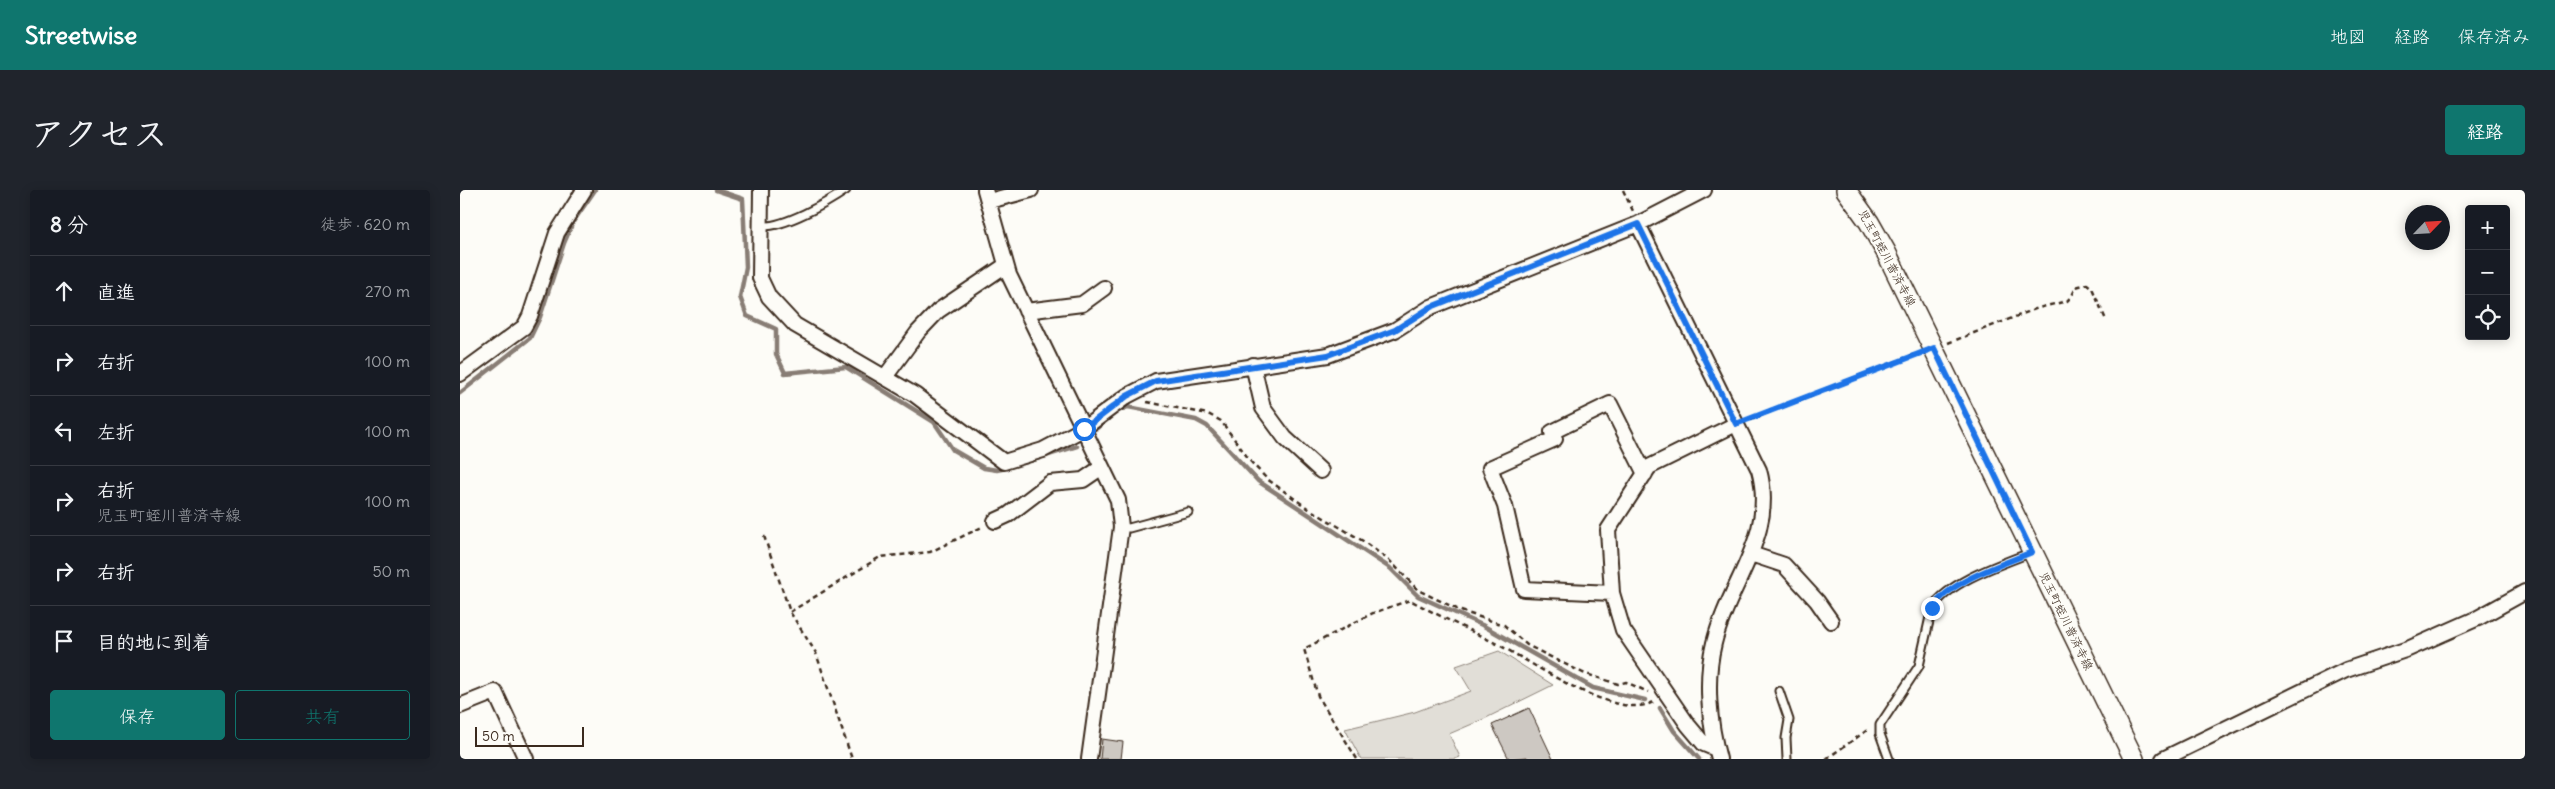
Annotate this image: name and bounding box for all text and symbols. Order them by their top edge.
text: Streetwise [25,20,137,50]
text: 地図 [2330,25,2366,48]
text: 経路 [2394,25,2430,48]
text: 保存済み [2458,25,2530,48]
button: 経路 [2445,105,2525,155]
text: アクセス [30,111,168,155]
north arrow [2405,205,2450,250]
map controls [2465,205,2510,340]
button: + [2465,205,2510,250]
street label: 児玉町蛭川普済寺線 [1855,207,1919,309]
text: 8 分 [50,211,88,238]
text: 徒歩 · 620 m [320,214,410,234]
button: − [2465,250,2510,295]
icon: ahead [50,277,78,305]
text: 直進 [97,280,135,304]
text: 270 m [365,281,410,301]
button: locate [2465,295,2510,340]
icon: right [50,347,78,375]
text: 右折 [97,350,135,374]
text: 100 m [365,351,410,371]
icon: left [50,417,78,445]
route start [1073,418,1096,441]
text: 左折 [97,420,135,444]
text: 100 m [365,421,410,441]
text: 右折 [97,478,135,502]
icon: right [50,487,78,515]
text: 100 m [365,491,410,511]
text: 児玉町蛭川普済寺線 [97,505,241,525]
icon: right [50,557,78,585]
text: 右折 [97,560,135,584]
text: 50 m [372,561,410,581]
street label: 児玉町蛭川普済寺線 [2036,569,2097,673]
route end [1921,597,1944,620]
icon: arrive [50,627,78,655]
text: 目的地に到着 [97,630,211,654]
button: 保存 [50,690,225,740]
button: 共有 [235,690,410,740]
scale bar [475,724,584,747]
text: 50 m [482,727,515,745]

